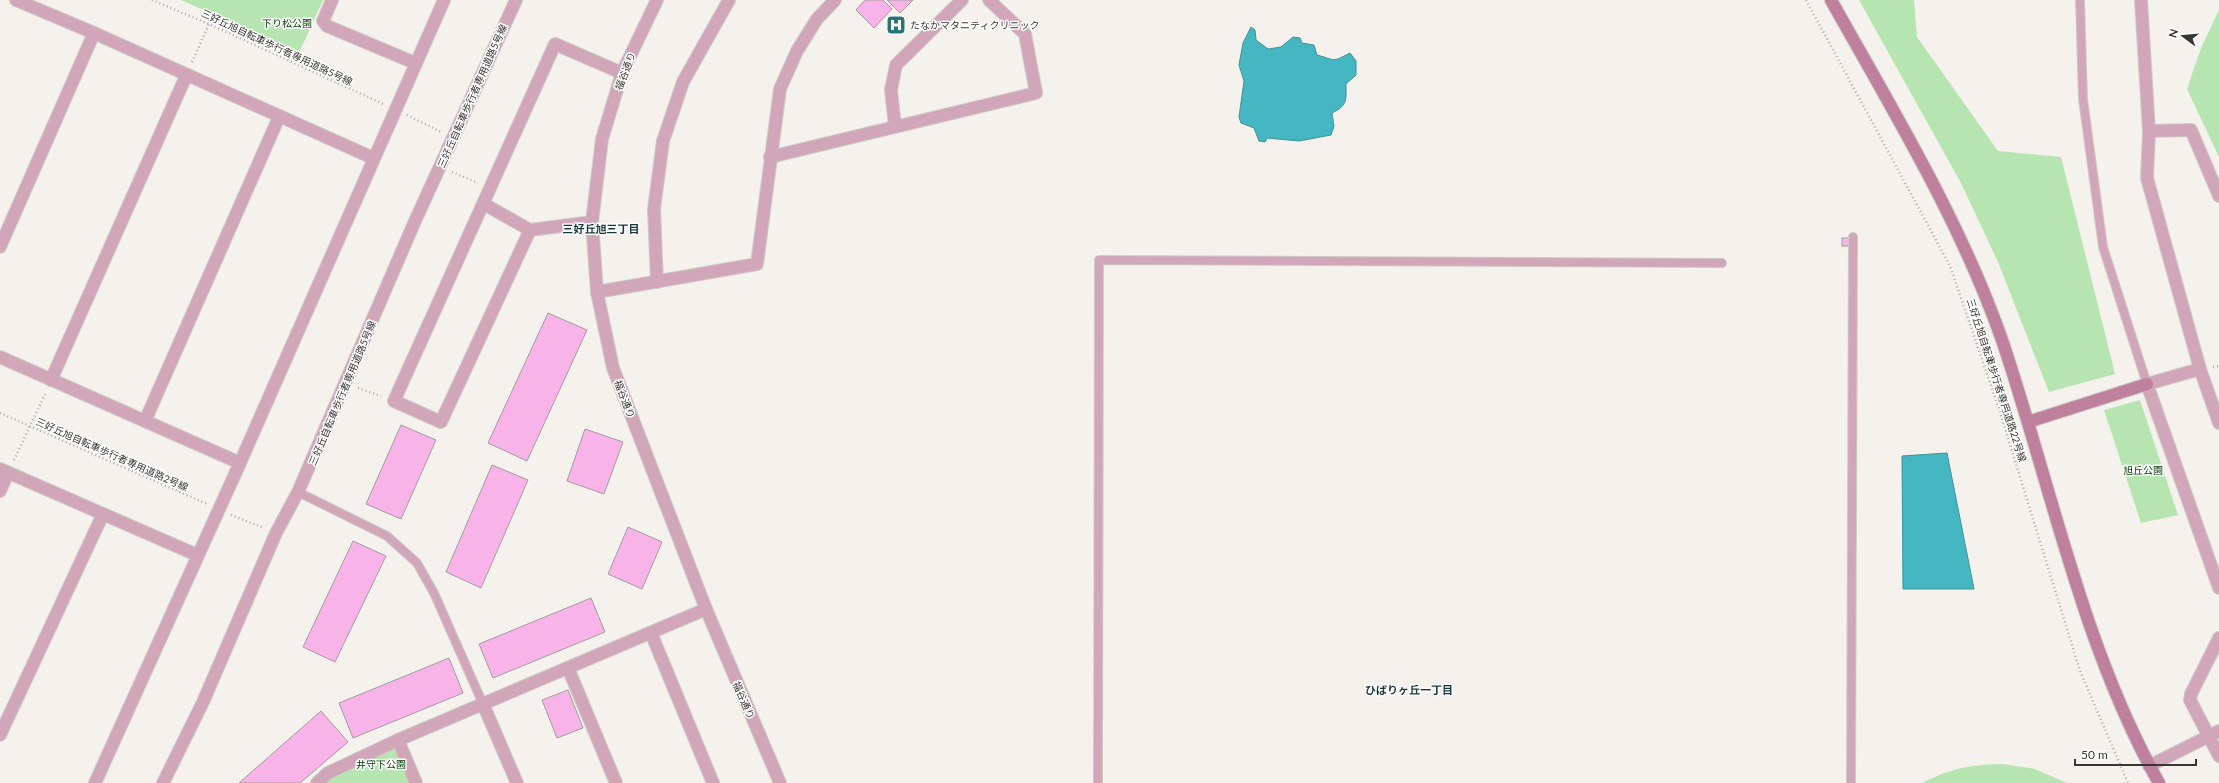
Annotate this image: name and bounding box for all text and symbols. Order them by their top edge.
street label: 三好丘旭自転車歩行者専用道路5号線 [199,7,355,87]
hospital icon: たなかマタニティクリニック [885,14,907,36]
north arrow [2163,16,2203,56]
park label: 下り松公園 [262,17,312,29]
place label: たなかマタニティクリニック [910,19,1039,31]
street label: 三好丘自転車歩行者専用道路5号線 [435,22,509,170]
text: N [2165,27,2180,39]
street label: 福谷通り [612,50,638,92]
district label: 三好丘旭三丁目 [563,222,640,235]
street label: 三好丘旭自転車歩行者専用道路22号線 [1965,297,2029,463]
street label: 三好丘自転車歩行者専用道路5号線 [306,319,378,467]
street label: 福谷通り [612,378,638,420]
street label: 三好丘旭自転車歩行者専用道路2号線 [34,415,190,493]
park label: 旭丘公園 [2123,464,2163,476]
street label: 福谷通り [731,679,757,721]
district label: ひばりヶ丘一丁目 [1365,683,1453,696]
scale bar [2075,741,2196,767]
text: 50 m [2081,747,2108,762]
park label: 井守下公園 [356,758,406,770]

